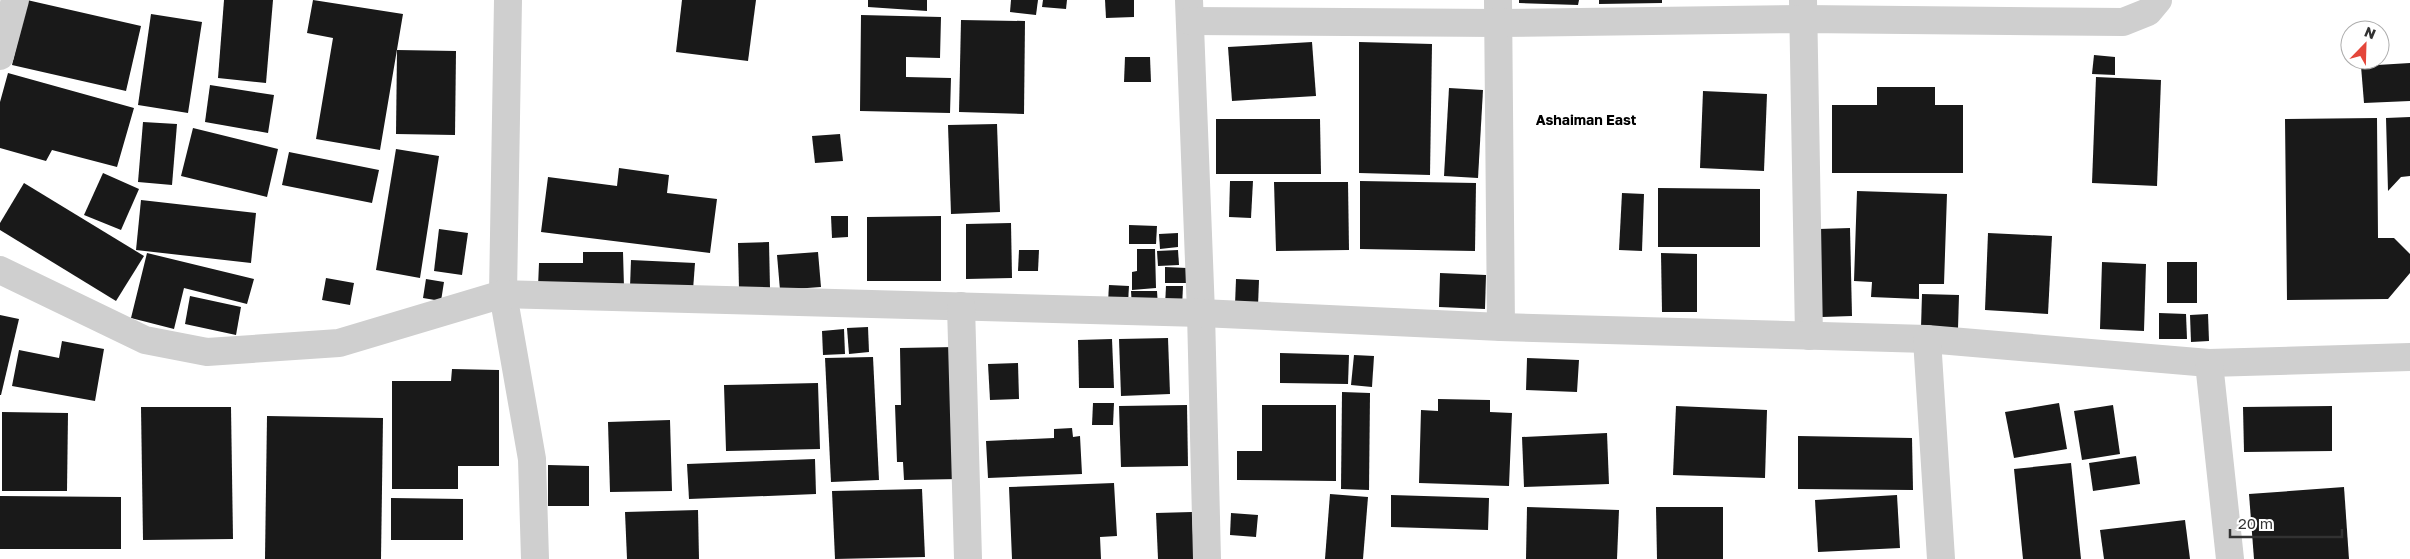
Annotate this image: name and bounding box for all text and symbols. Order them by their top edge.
north arrow [2340,20,2390,70]
text: N [2362,23,2378,42]
district label: Ashaiman East [1536,111,1637,128]
scale bar [2230,506,2342,538]
text: 20 m [2238,514,2273,532]

